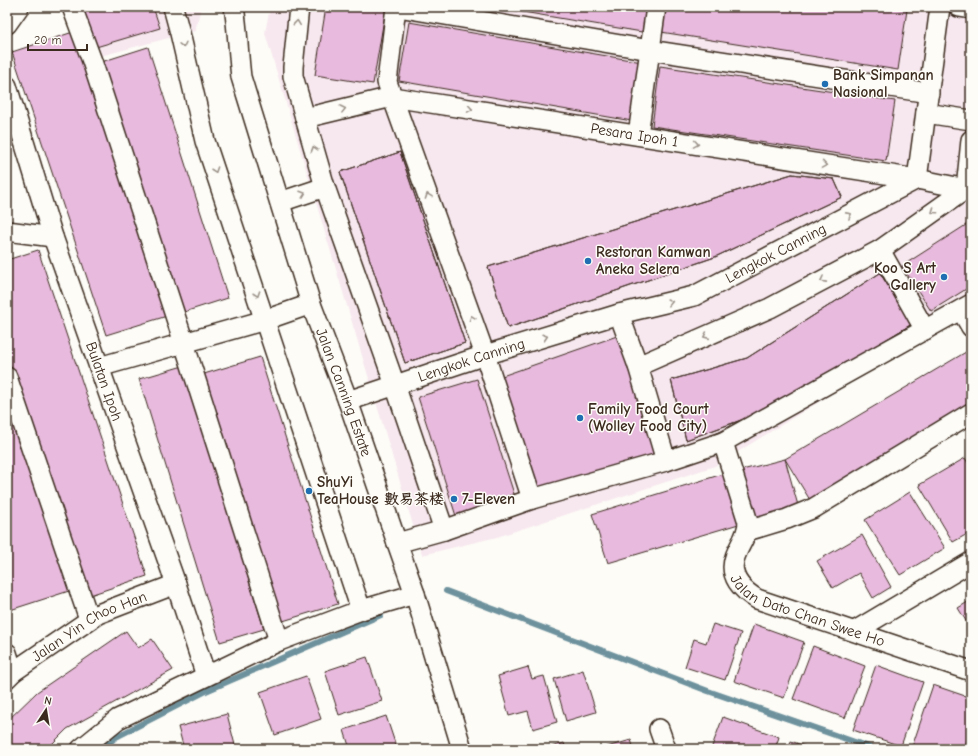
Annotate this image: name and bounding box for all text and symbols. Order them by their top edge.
one-way arrow [293,19,302,26]
scale bar [28,26,87,52]
text: 20 m [34,33,62,47]
one-way arrow [178,41,186,48]
place label: Bank Simpanan Nasional [833,66,934,101]
marker: Bank Simpanan Nasional [820,79,830,89]
one-way arrow [467,104,473,113]
one-way arrow [340,105,346,113]
street label: Pesara Ipoh 1 [589,119,680,151]
one-way arrow [693,140,699,148]
one-way arrow [310,146,319,153]
one-way arrow [821,160,827,169]
one-way arrow [210,167,219,174]
one-way arrow [299,191,306,199]
one-way arrow [424,192,432,199]
one-way arrow [931,206,938,213]
one-way arrow [845,212,852,219]
street label: Lengkok Canning [722,219,829,287]
place label: Restoran Kamwan Aneka Selera [596,243,711,278]
marker: Restoran Kamwan Aneka Selera [583,256,593,266]
place label: Koo S Art Gallery [874,259,937,294]
marker: Koo S Art Gallery [939,272,949,282]
one-way arrow [820,275,828,282]
one-way arrow [252,290,260,297]
one-way arrow [667,298,673,306]
one-way arrow [468,315,476,322]
street label: Jalan Canning Estate [312,325,376,459]
one-way arrow [703,331,711,339]
one-way arrow [541,333,548,342]
street label: Lengkok Canning [416,334,527,386]
street label: Bulatan Ipoh [82,339,126,423]
place label: Family Food Court (Wolley Food City) [588,400,710,435]
marker: Family Food Court (Wolley Food City) [575,413,585,423]
place label: ShuYi TeaHouse 數易茶楼 [317,473,444,508]
marker: ShuYi TeaHouse 數易茶楼 [304,486,314,496]
place label: 7-Eleven [462,490,515,508]
marker: 7-Eleven [449,494,459,504]
street label: Jalan Dato Chan Swee Ho [726,572,887,650]
street label: Jalan Yin Choo Han [28,587,149,666]
north arrow [26,690,66,730]
text: N [43,694,53,708]

